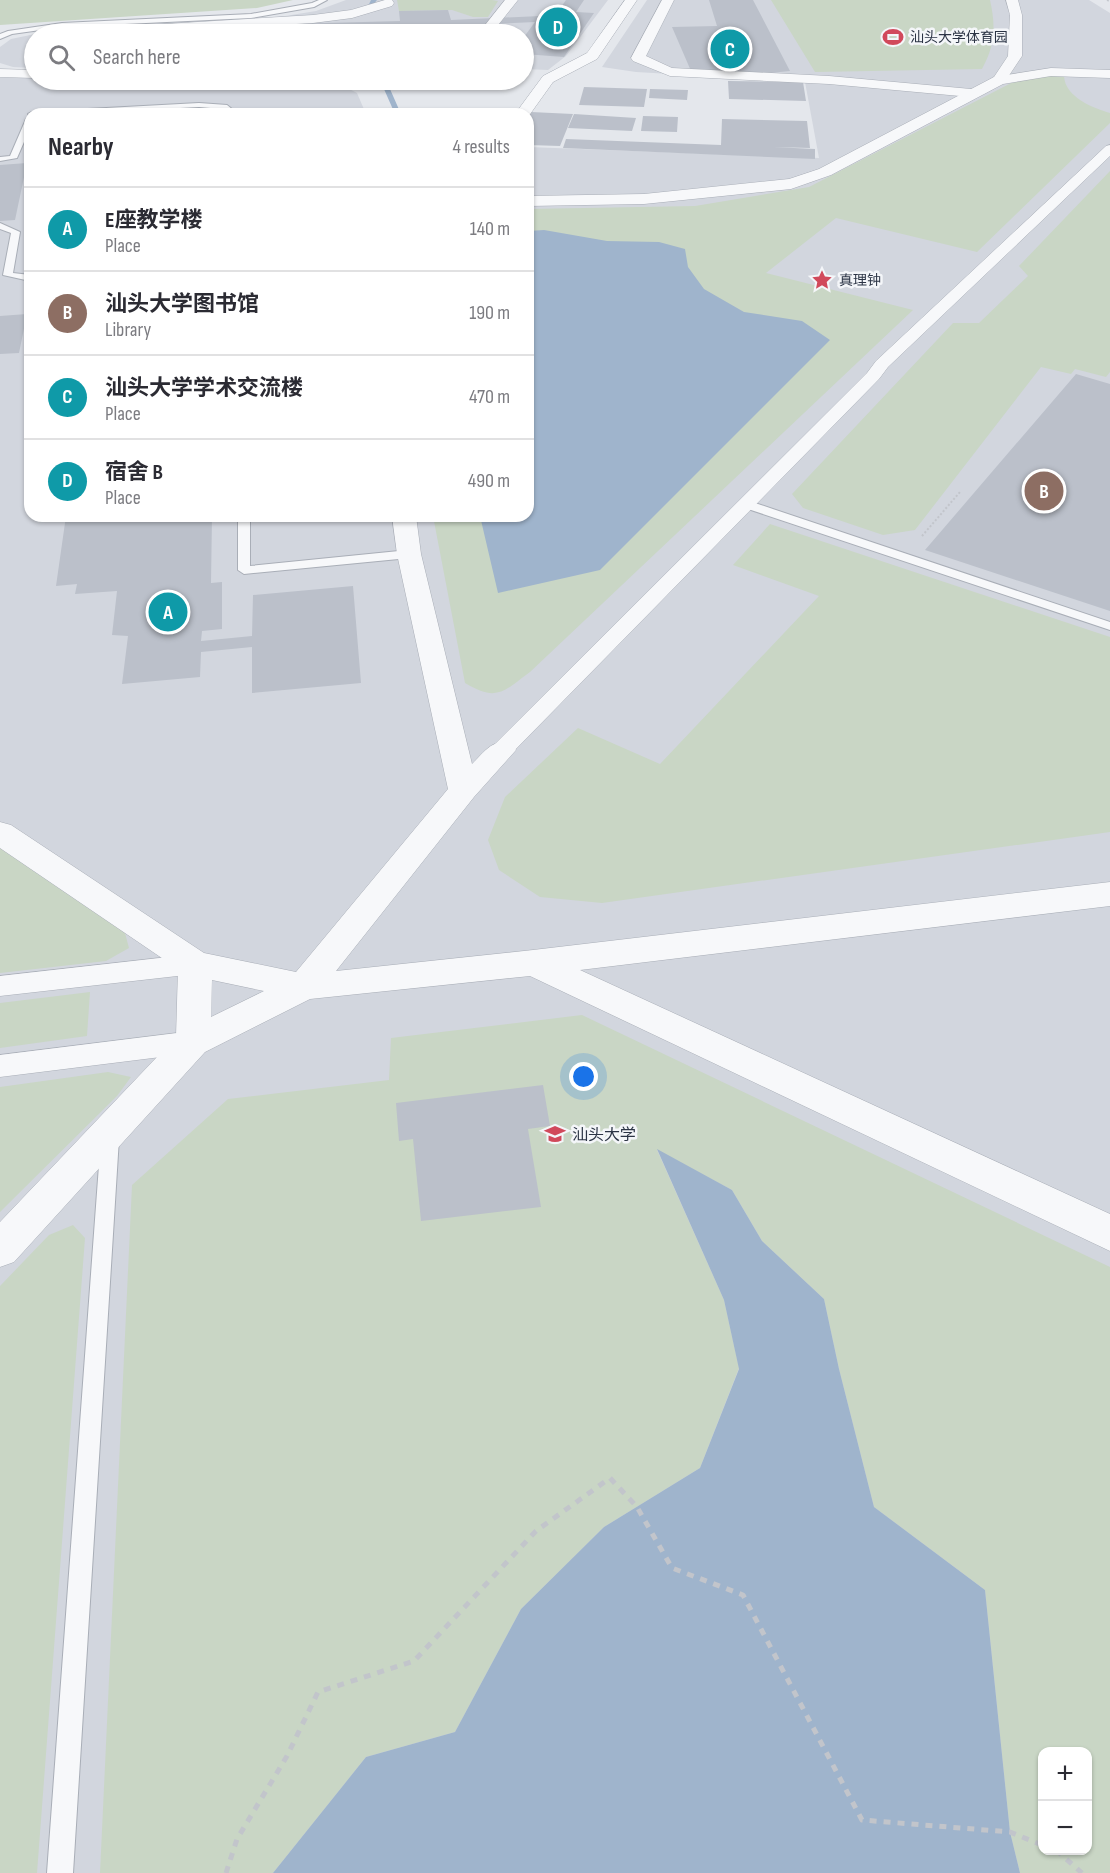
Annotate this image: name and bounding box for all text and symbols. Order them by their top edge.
pin: D [538,4,578,50]
search box [24,24,534,90]
sports icon: 汕头大学体育园 [881,25,905,49]
pin: C [710,26,750,72]
place label: 汕头大学体育园 [910,29,1008,46]
icon: search [45,41,78,74]
text: Search here [93,44,180,71]
text: Nearby [48,132,114,163]
text: 4 results [453,135,510,159]
text: E座教学楼 [105,207,203,234]
text: A [63,217,72,241]
text: 140 m [470,217,510,241]
text: Place [105,234,141,258]
place icon: 真理钟 [810,268,834,292]
place label: 真理钟 [839,272,881,289]
text: 汕头大学图书馆 [105,291,259,318]
text: B [63,301,72,325]
text: 190 m [469,301,510,325]
text: Library [105,318,151,342]
text: 汕头大学学术交流楼 [105,375,303,402]
text: C [62,385,73,409]
text: 470 m [469,385,510,409]
text: Place [105,402,141,426]
text: 宿舍 B [105,459,163,486]
pin: B [1024,468,1064,514]
text: D [62,469,73,493]
text: 490 m [468,469,510,493]
text: Place [105,486,141,510]
pin: A [148,590,188,634]
your location [569,1062,598,1091]
school or university icon: 汕头大学 [543,1122,567,1146]
place label: 汕头大学 [572,1126,636,1145]
map controls [1038,1747,1092,1855]
button: + [1038,1747,1092,1801]
button: − [1038,1801,1092,1855]

